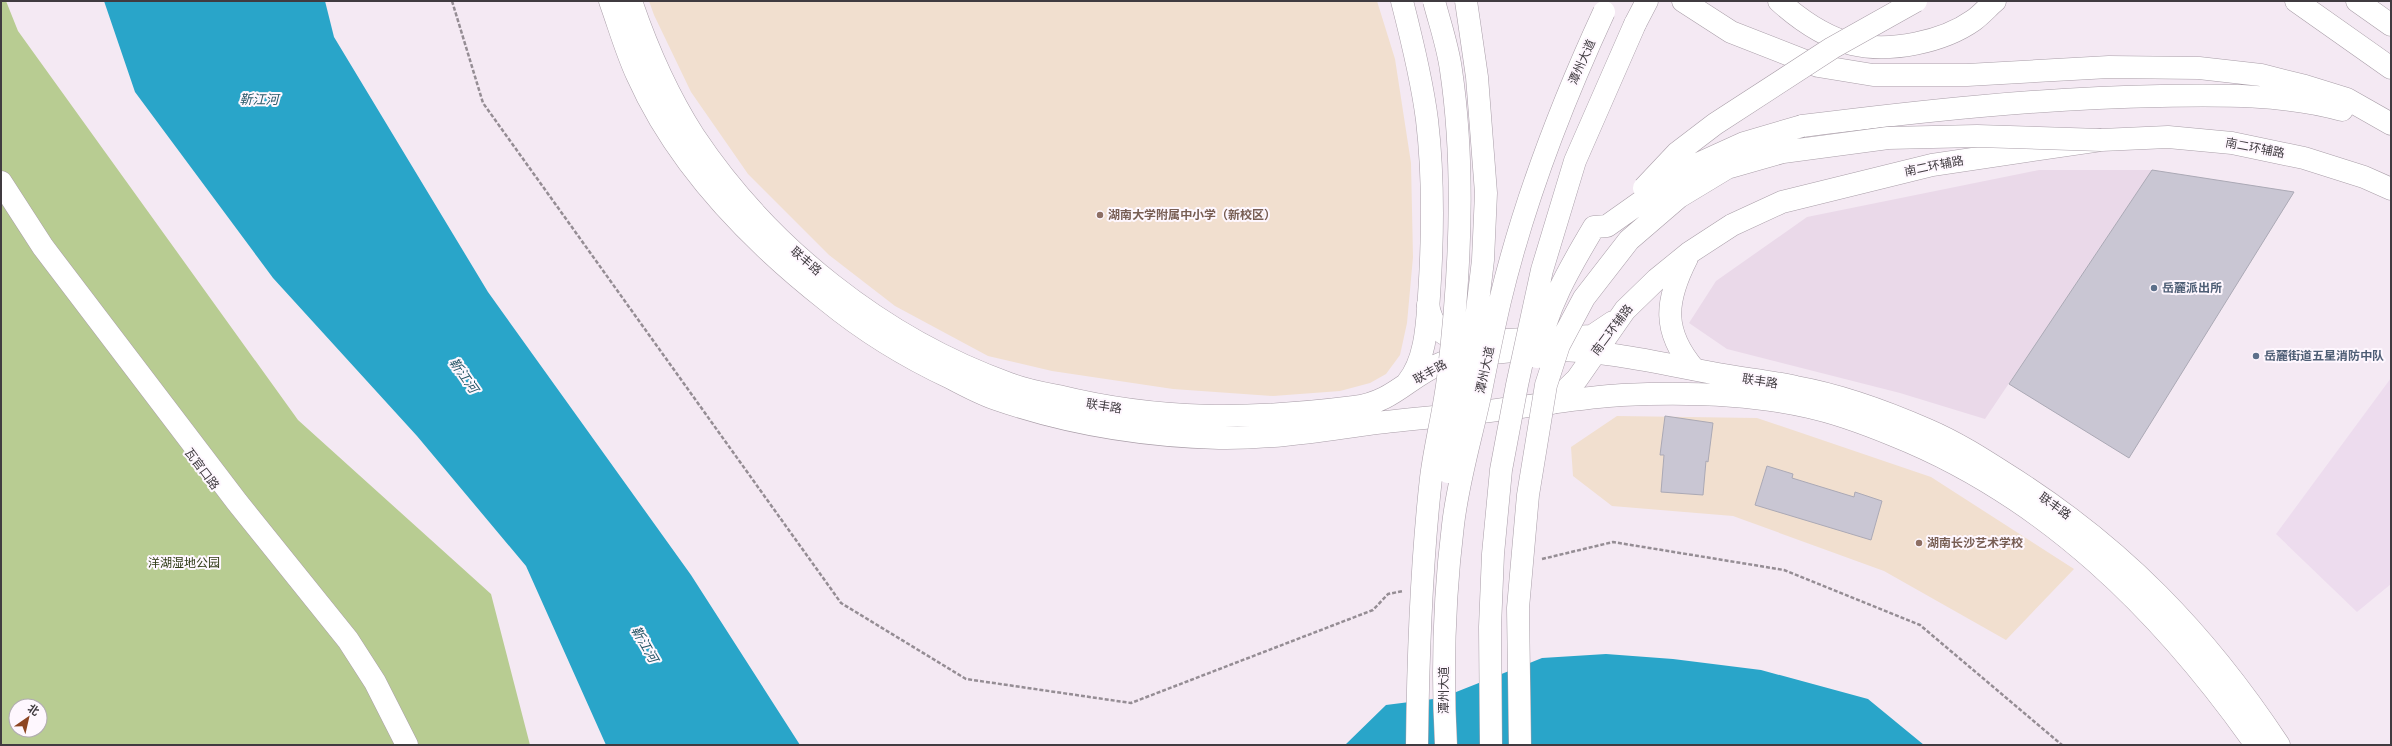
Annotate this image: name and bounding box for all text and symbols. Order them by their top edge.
street label: 潭州大道 [1564,36,1599,87]
water label: 靳江河 [239,90,281,109]
street label: 南二环辅路 [2224,133,2286,162]
street label: 南二环辅路 [1903,151,1965,180]
place label: 湖南大学附属中小学（新校区） [1108,206,1276,223]
marker: 湖南大学附属中小学（新校区） [1095,210,1105,220]
street label: 联丰路 [787,242,825,279]
place label: 岳麓派出所 [2162,279,2222,296]
marker: 岳麓派出所 [2149,283,2159,293]
street label: 南二环辅路 [1587,301,1636,359]
street label: 潭州大道 [1471,345,1498,395]
place label: 岳麓街道五星消防中队 [2264,347,2384,364]
marker: 岳麓街道五星消防中队 [2251,351,2261,361]
water label: 靳江河 [445,354,484,399]
street label: 联丰路 [1410,355,1450,388]
street label: 联丰路 [1741,369,1779,392]
street label: 联丰路 [1085,394,1123,417]
street label: 瓦官口路 [181,444,224,493]
street label: 联丰路 [2036,488,2075,523]
place label: 湖南长沙艺术学校 [1927,534,2023,551]
marker: 湖南长沙艺术学校 [1914,538,1924,548]
park label: 洋湖湿地公园 [148,554,220,571]
water label: 靳江河 [627,623,664,668]
street label: 潭州大道 [1435,666,1452,714]
north arrow [8,698,48,738]
text: 北 [25,700,43,719]

